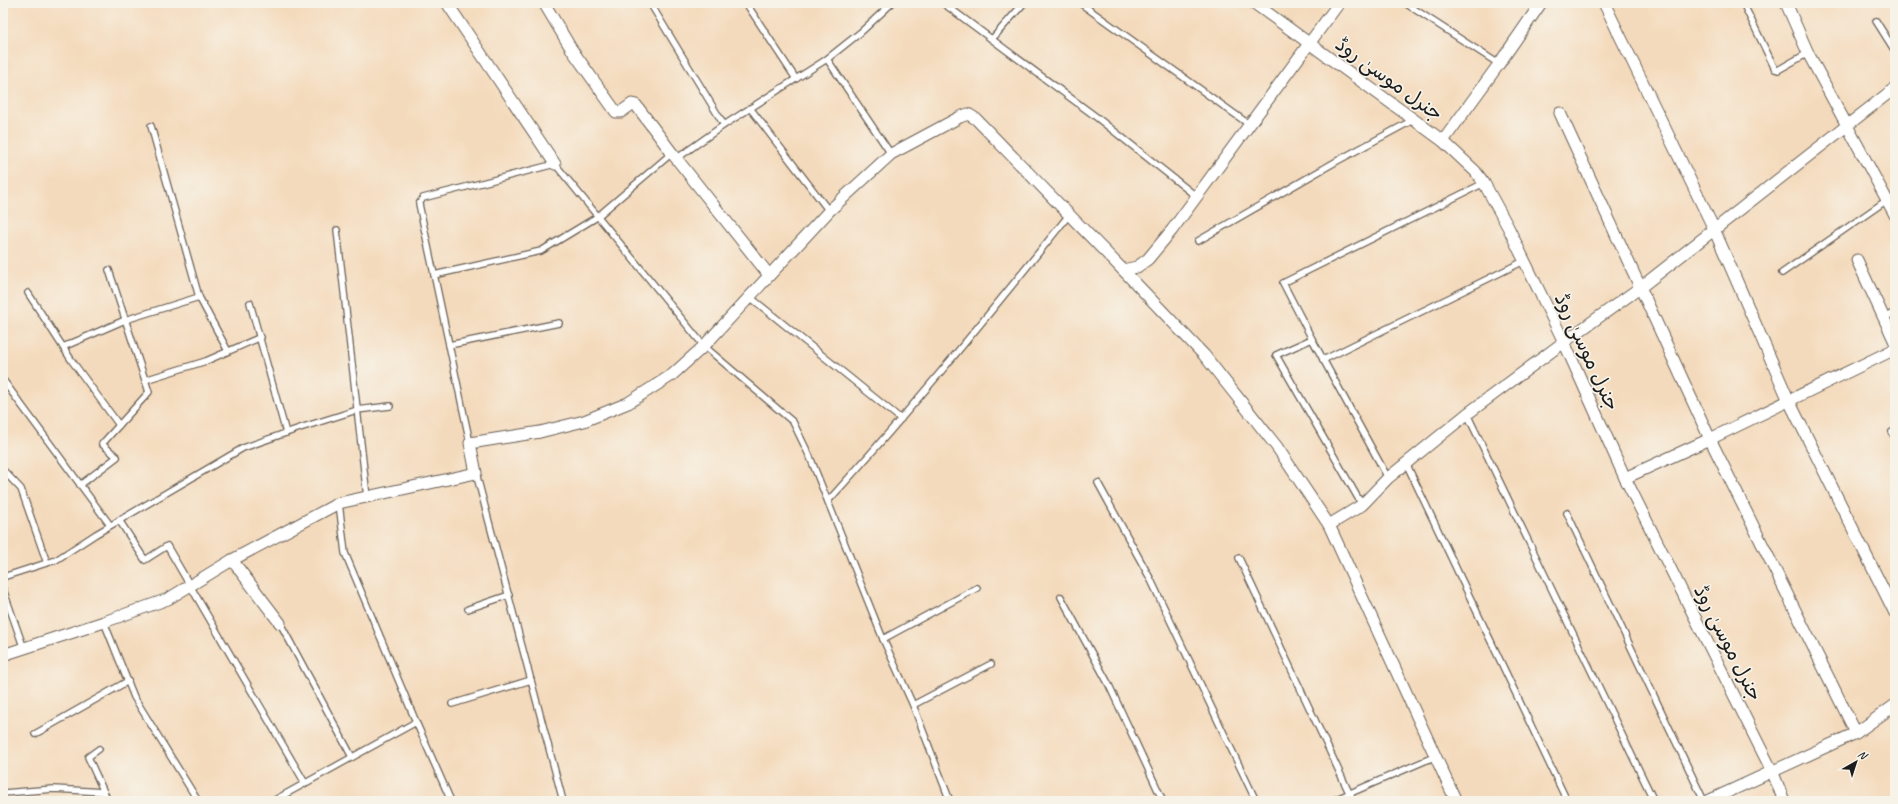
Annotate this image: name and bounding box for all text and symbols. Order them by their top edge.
street label: جنرل موسیٰ روڈ [1330,32,1448,126]
street label: جنرل موسیٰ روڈ [1549,289,1625,415]
street label: جنرل موسیٰ روڈ [1688,581,1768,705]
north arrow [1836,742,1876,782]
text: N [1855,747,1871,763]

